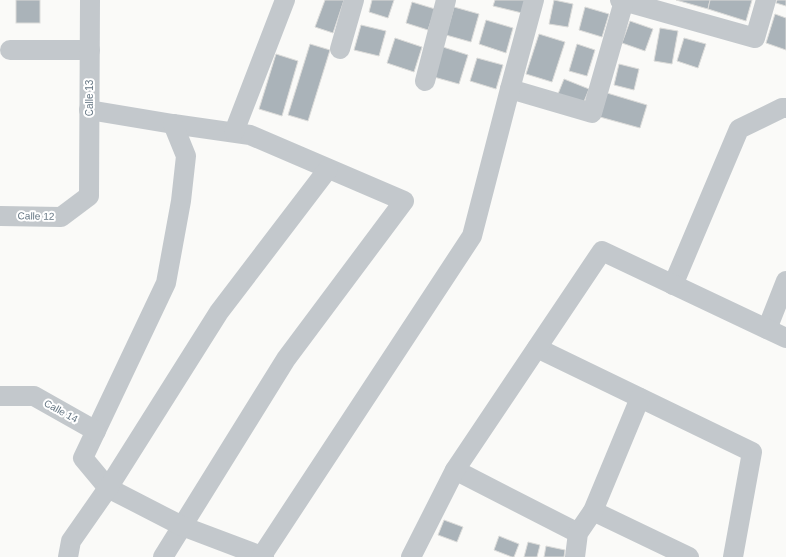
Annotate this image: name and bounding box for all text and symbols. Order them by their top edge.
street label: Calle 13 [84,79,95,116]
street label: Calle 12 [18,210,55,222]
street label: Calle 14 [42,397,80,425]

